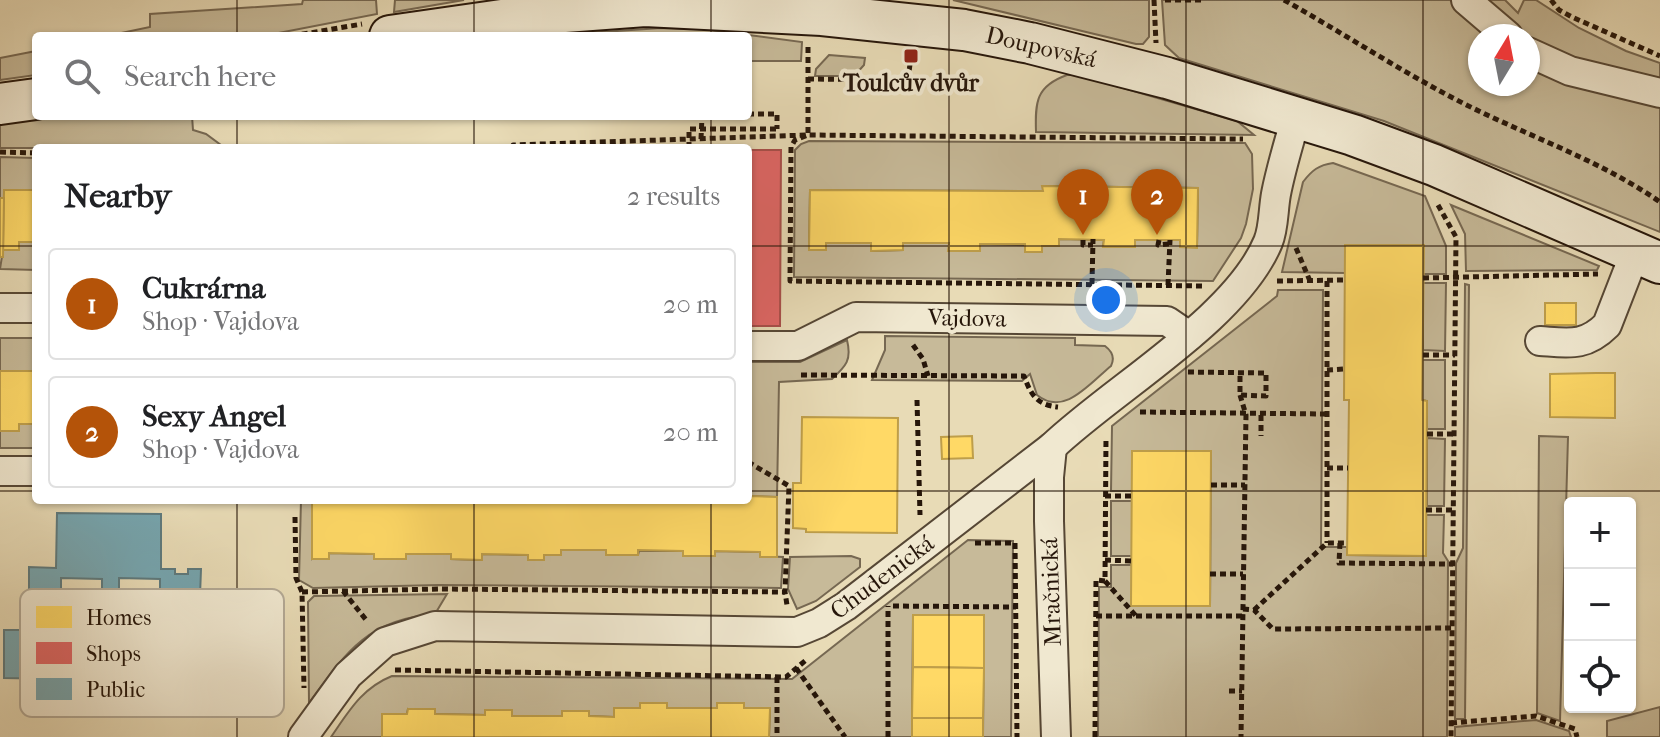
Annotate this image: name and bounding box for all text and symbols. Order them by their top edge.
street label: Doupovská [983,21,1100,74]
north arrow [1468,24,1540,96]
search box [32,32,752,120]
marker: Toulcův dvůr [902,47,920,65]
icon: search [60,54,104,98]
text: Search here [124,59,276,94]
place label: Toulcův dvůr [842,69,980,97]
pin: 1 [1057,169,1109,235]
pin: 2 [1131,169,1183,235]
text: Nearby [64,176,171,216]
text: 2 results [627,181,720,212]
text: Cukrárna [142,271,265,306]
your location [1086,280,1126,320]
text: 1 [87,289,97,320]
text: 20 m [663,289,718,320]
street label: Vajdova [926,303,1008,333]
text: Shop · Vajdova [142,306,299,337]
text: Sexy Angel [142,399,286,434]
text: 2 [85,417,99,448]
text: 20 m [663,417,718,448]
text: Shop · Vajdova [142,434,299,465]
map controls [1564,497,1636,713]
button: + [1564,497,1636,569]
street label: Chudenická [825,528,940,625]
street label: Mračnická [1035,536,1067,647]
button: − [1564,569,1636,641]
legend [20,589,284,717]
text: Homes [86,605,151,631]
text: Shops [86,641,141,667]
button: locate [1564,641,1636,713]
text: Public [86,677,145,703]

